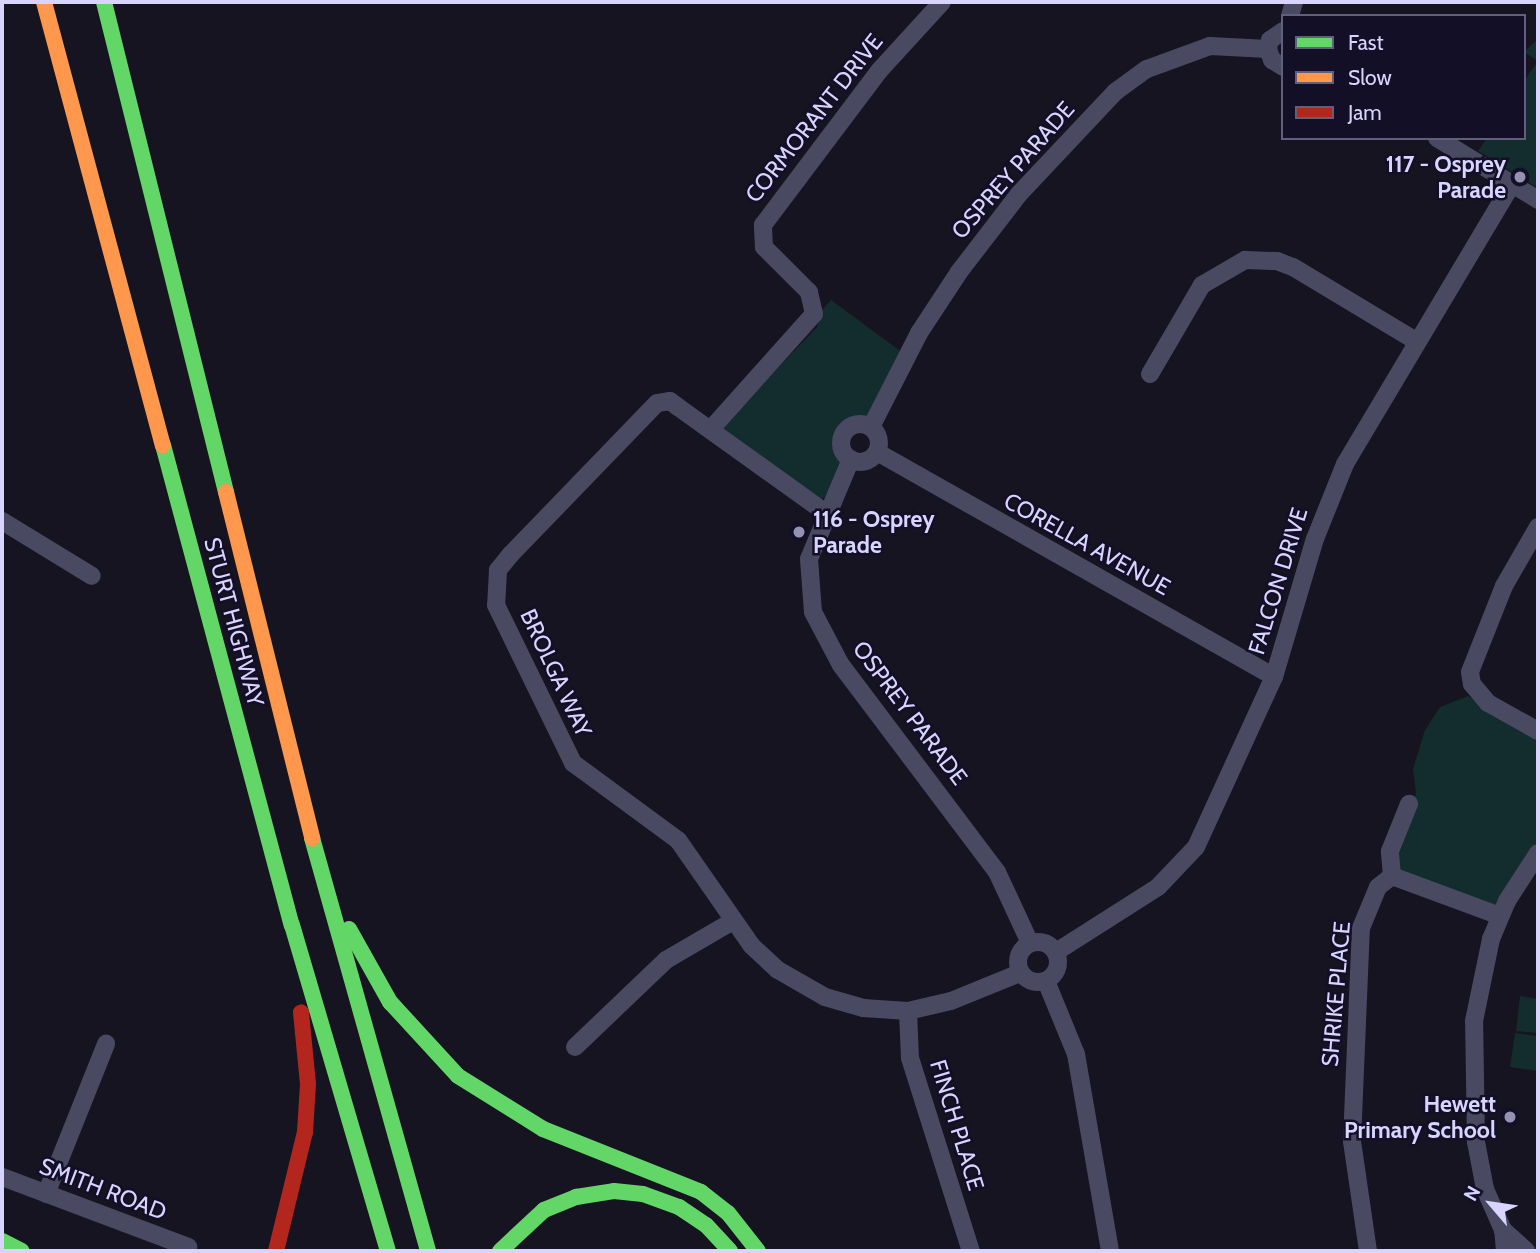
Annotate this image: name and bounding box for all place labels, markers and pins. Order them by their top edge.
place label: 117 - Osprey Parade [1386,150,1506,204]
marker: 117 - Osprey Parade [1512,169,1528,185]
place label: 116 - Osprey Parade [813,505,935,559]
marker: 116 - Osprey Parade [791,524,807,540]
place label: Hewett Primary School [1344,1090,1496,1144]
marker: Hewett Primary School [1502,1109,1518,1125]

